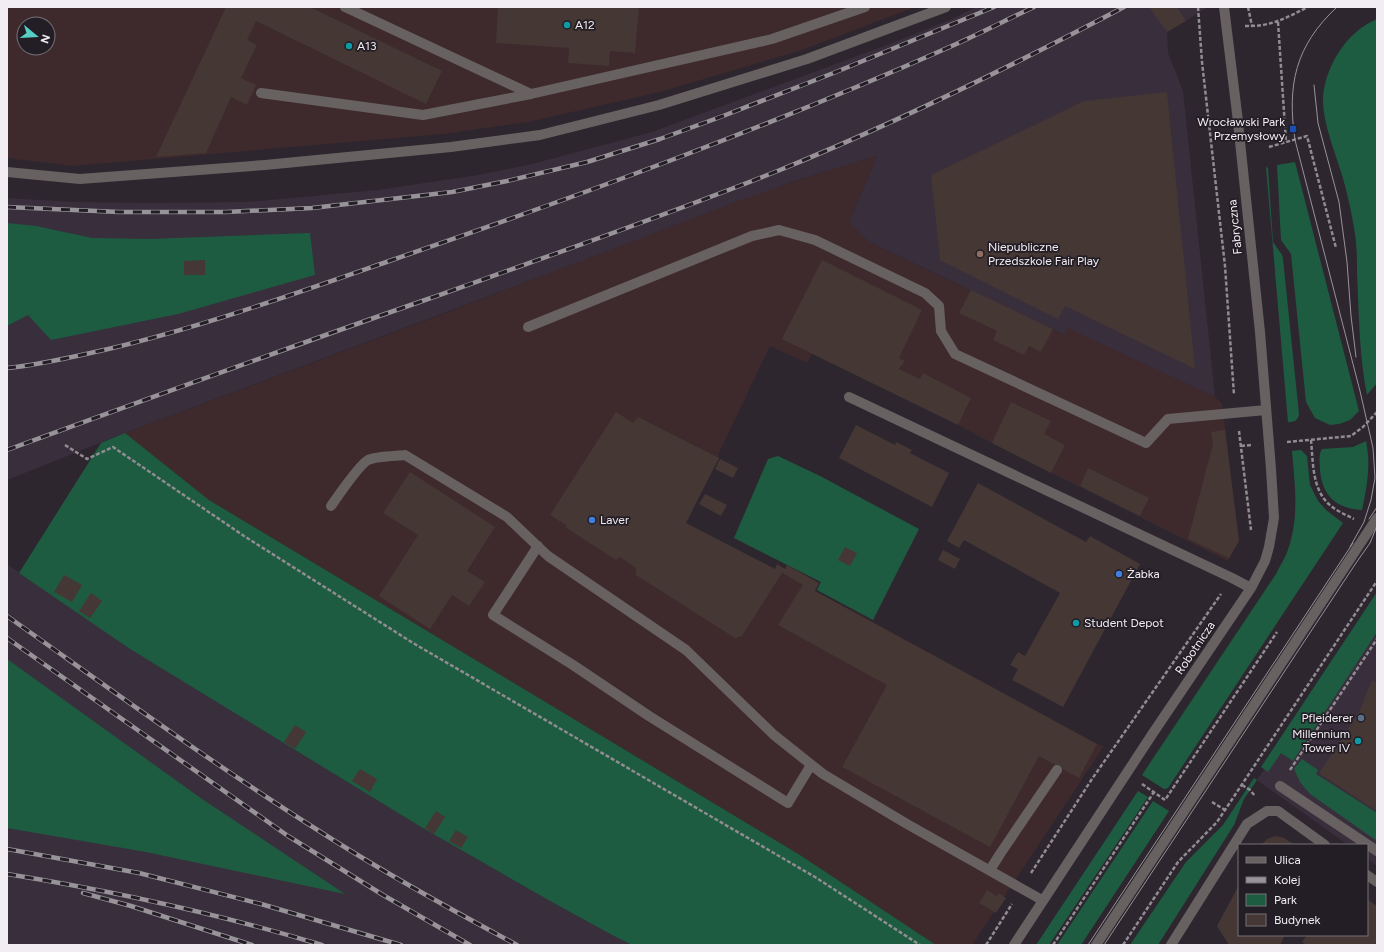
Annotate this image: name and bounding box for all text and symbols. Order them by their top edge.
north arrow [16,16,56,56]
place label: A12 [575,18,595,32]
marker: A12 [562,20,572,30]
text: N [38,33,53,45]
place label: A13 [357,39,377,53]
marker: A13 [344,41,354,51]
place label: Wrocławski Park Przemysłowy [1197,115,1286,143]
marker: Wrocławski Park Przemysłowy [1288,124,1298,134]
street label: Fabryczna [1225,199,1245,255]
place label: Niepubliczne Przedszkole Fair Play [988,240,1100,268]
marker: Niepubliczne Przedszkole Fair Play [975,249,985,259]
place label: Laver [600,513,629,527]
marker: Laver [587,515,597,525]
place label: Żabka [1127,567,1160,581]
marker: Żabka [1114,569,1124,579]
place label: Student Depot [1084,616,1164,630]
marker: Student Depot [1071,618,1081,628]
street label: Robotnicza [1172,619,1218,677]
place label: Pfleiderer [1301,711,1353,725]
marker: Pfleiderer [1356,713,1366,723]
place label: Millennium Tower IV [1292,727,1351,755]
marker: Millennium Tower IV [1353,736,1363,746]
legend [1238,844,1368,936]
text: Ulica [1274,853,1301,867]
text: Kolej [1274,873,1301,887]
text: Park [1274,893,1297,907]
text: Budynek [1274,913,1321,927]

